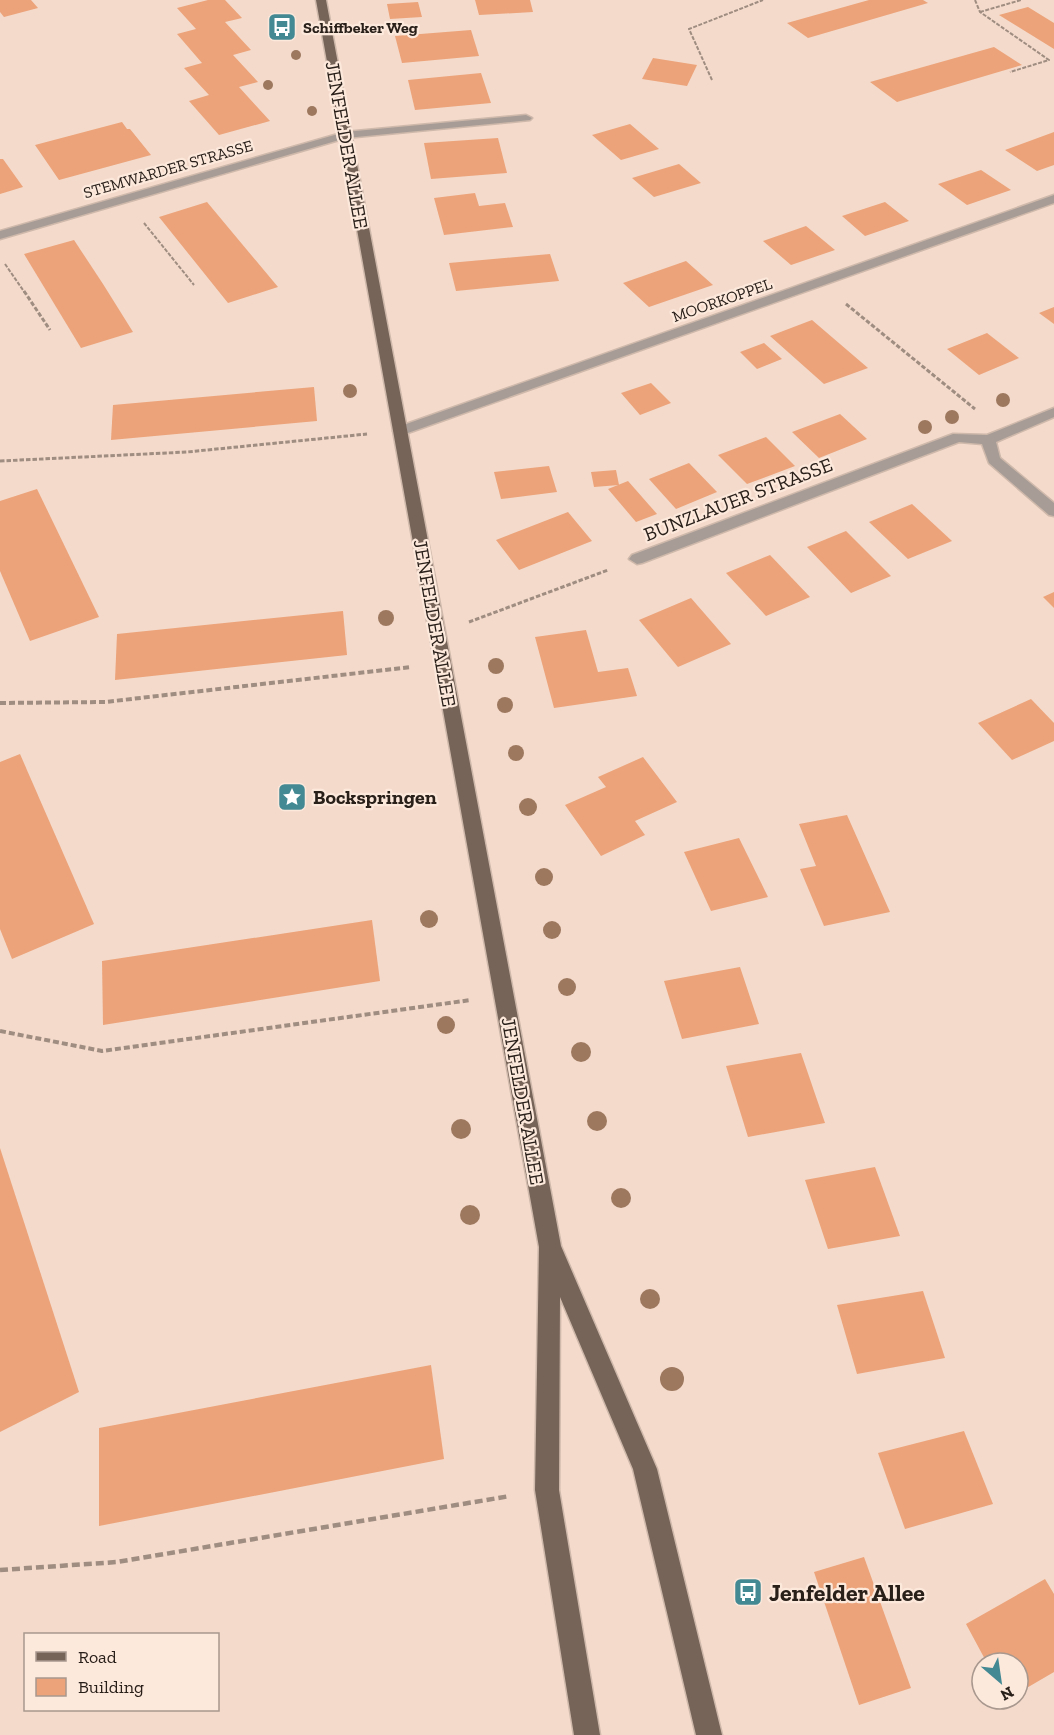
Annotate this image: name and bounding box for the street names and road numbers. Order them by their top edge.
street label: JENFELDER ALLEE [320,59,374,231]
street label: STEMWARDER STRASSE [81,136,255,202]
street label: MOORKOPPEL [670,274,775,326]
street label: BUNZLAUER STRASSE [640,452,836,546]
street label: JENFELDER ALLEE [408,537,462,709]
street label: JENFELDER ALLEE [496,1015,550,1187]

